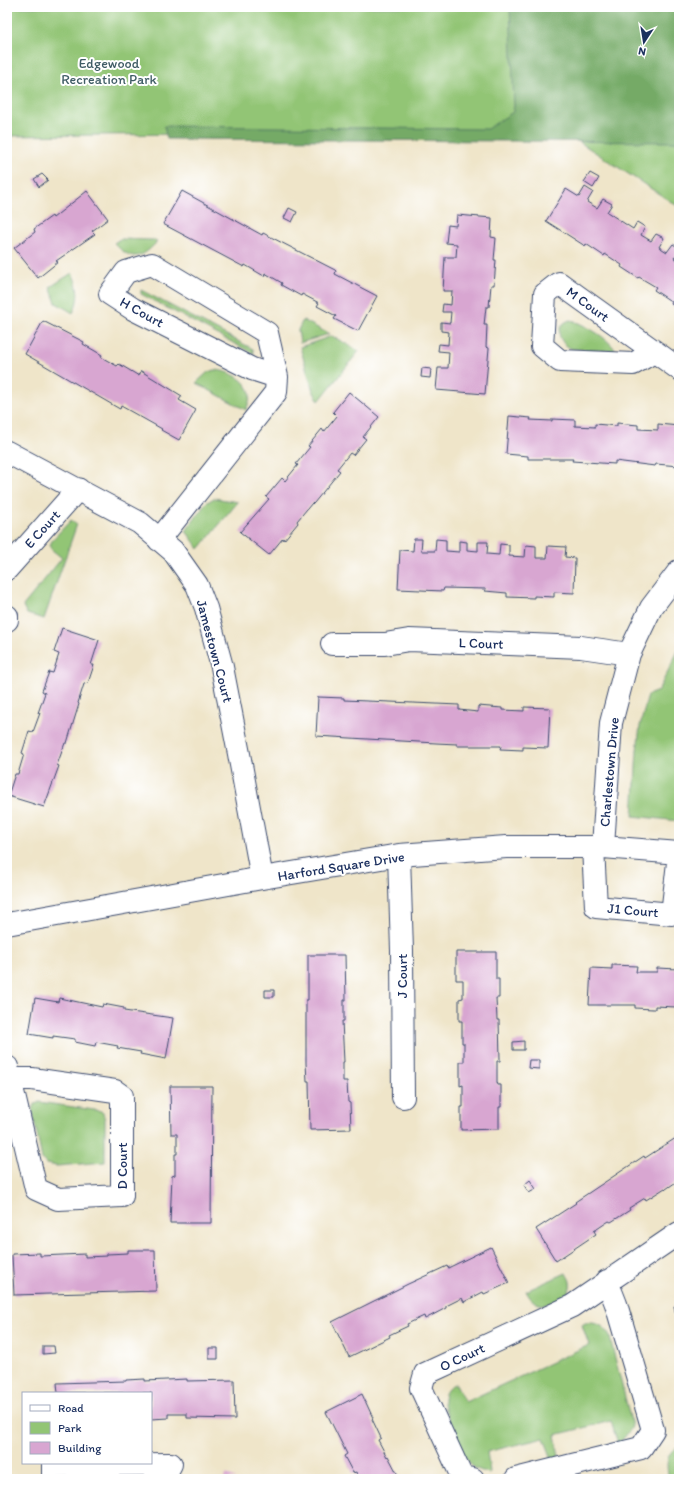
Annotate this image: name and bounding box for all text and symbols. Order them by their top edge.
north arrow [624,22,664,62]
text: N [637,44,647,58]
park label: Edgewood Recreation Park [61,55,158,88]
street label: M Court [563,283,612,326]
street label: H Court [117,294,167,331]
street label: E Court [21,507,64,552]
street label: Jamestown Court [193,598,236,704]
street label: L Court [458,634,504,653]
street label: Charlestown Drive [596,716,623,828]
street label: Harford Square Drive [276,848,406,885]
street label: J1 Court [607,900,659,921]
street label: J Court [394,954,411,998]
street label: D Court [114,1142,131,1190]
street label: O Court [437,1340,488,1375]
legend [22,1392,152,1464]
text: Road [58,1401,84,1415]
text: Park [58,1421,82,1435]
text: Building [58,1441,102,1455]

